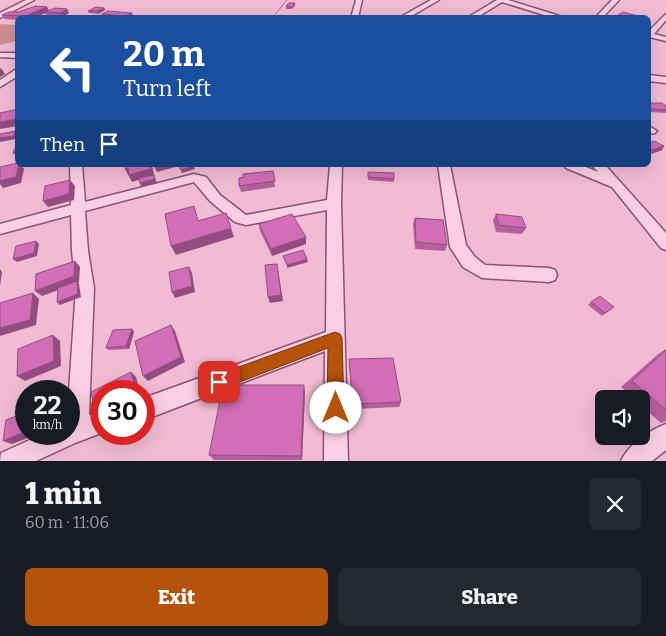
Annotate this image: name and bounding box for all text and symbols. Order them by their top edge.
text: 20 m [123,33,205,75]
icon: left [40,35,105,100]
text: Turn left [123,75,211,102]
icon: arrive [95,130,123,158]
text: Then [40,133,85,156]
pin [198,361,240,403]
icon: arrive [205,368,233,396]
speed limit sign: 30 [90,380,155,445]
position arrow [309,381,361,433]
map controls [595,390,650,445]
button: sound [595,390,650,445]
text: 22 [33,391,62,421]
text: km/h [33,418,62,432]
text: 1 min [25,476,101,512]
button: close [589,478,641,530]
text: 60 m · 11:06 [25,513,109,532]
button: Exit [25,568,328,626]
button: Share [338,568,641,626]

